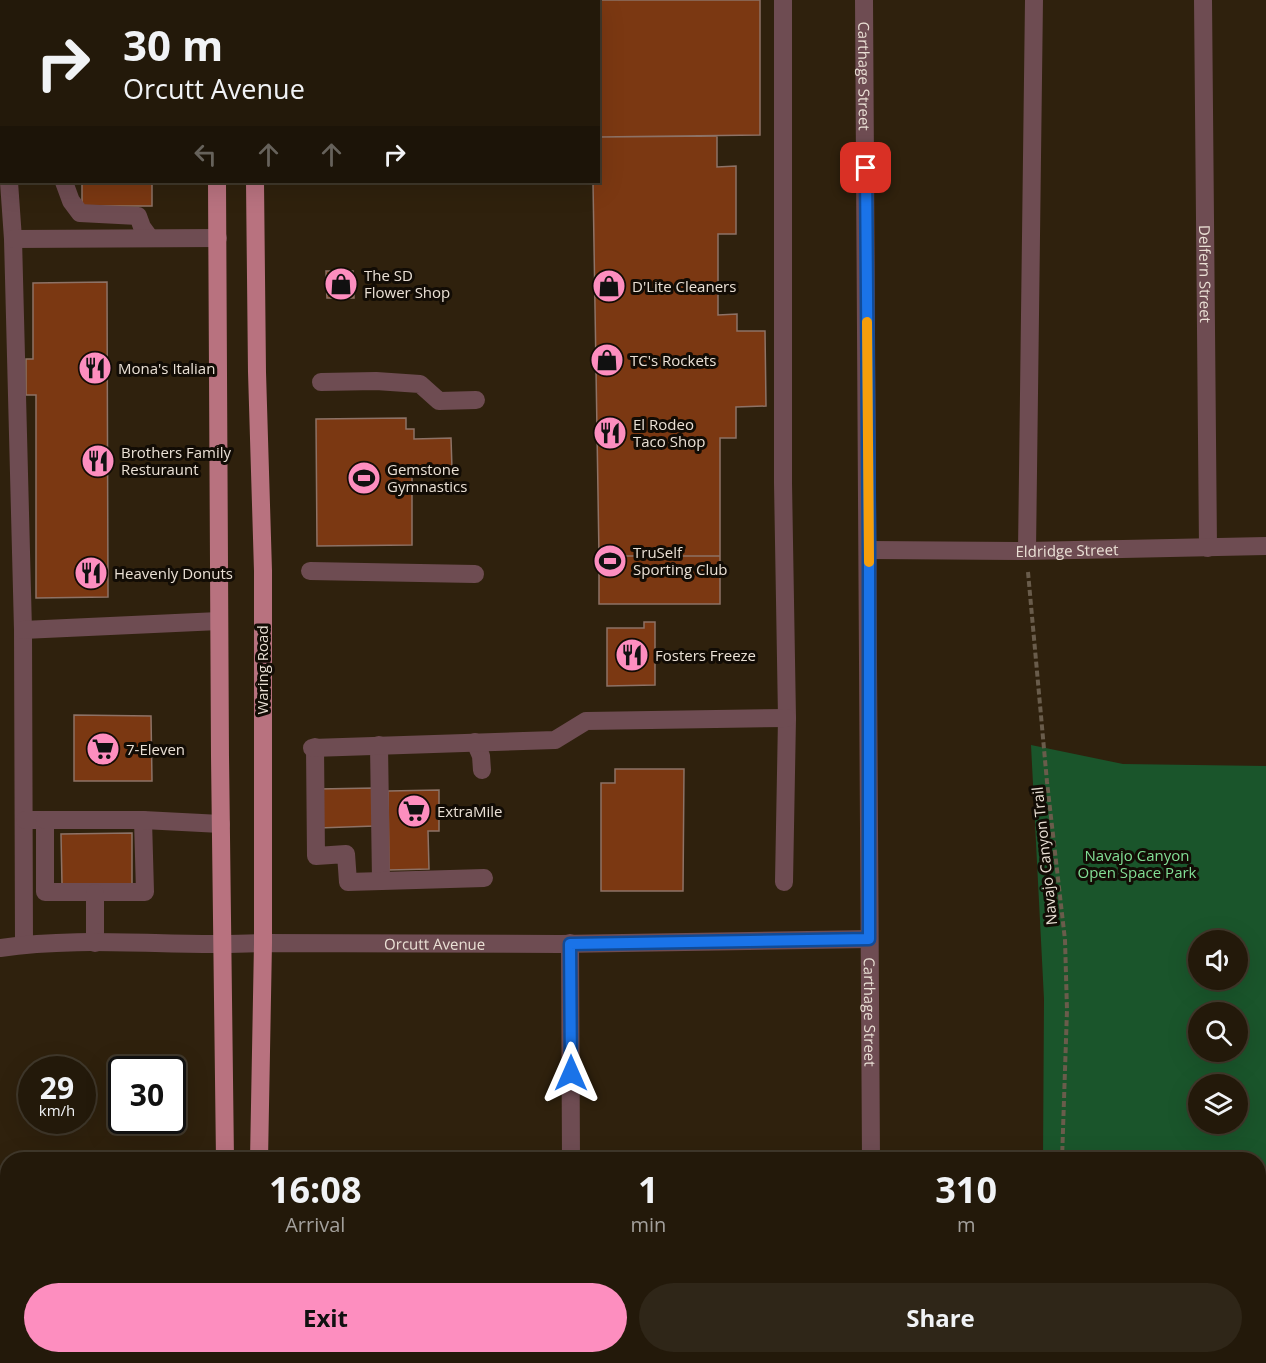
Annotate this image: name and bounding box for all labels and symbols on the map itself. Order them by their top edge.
street label: Carthage Street [854,21,875,131]
pin [840,142,891,193]
street label: Delfern Street [1195,225,1216,323]
place label: The SD Flower Shop [364,265,450,302]
shop icon: The SD Flower Shop [323,266,359,302]
shop icon: D'Lite Cleaners [591,268,627,304]
place label: D'Lite Cleaners [632,276,736,296]
shop icon: TC's Rockets [589,342,625,378]
restaurant icon: Mona's Italian [77,350,113,386]
place label: TC's Rockets [630,350,716,370]
place label: Mona's Italian [118,358,215,378]
place label: El Rodeo Taco Shop [633,414,705,451]
restaurant icon: El Rodeo Taco Shop [592,415,628,451]
place label: Brothers Family Resturaunt [121,442,232,479]
restaurant icon: Brothers Family Resturaunt [80,443,116,479]
place label: Gemstone Gymnastics [387,459,467,496]
sports icon: Gemstone Gymnastics [346,460,382,496]
street label: Eldridge Street [1015,539,1119,561]
place label: TruSelf Sporting Club [633,542,728,579]
sports icon: TruSelf Sporting Club [592,543,628,579]
restaurant icon: Heavenly Donuts [73,555,109,591]
place label: Heavenly Donuts [114,563,233,583]
street label: Waring Road [252,625,272,715]
restaurant icon: Fosters Freeze [614,637,650,673]
place label: Fosters Freeze [655,645,756,665]
supermarket icon: 7-Eleven [85,731,121,767]
place label: 7-Eleven [126,739,185,759]
street label: Navajo Canyon Trail [1027,786,1061,926]
supermarket icon: ExtraMile [396,793,432,829]
place label: ExtraMile [437,801,503,821]
park label: Navajo Canyon Open Space Park [1078,845,1197,882]
street label: Orcutt Avenue [384,933,485,954]
street label: Carthage Street [860,957,880,1067]
position arrow [539,1041,603,1105]
speed limit sign: 30 [108,1056,186,1134]

